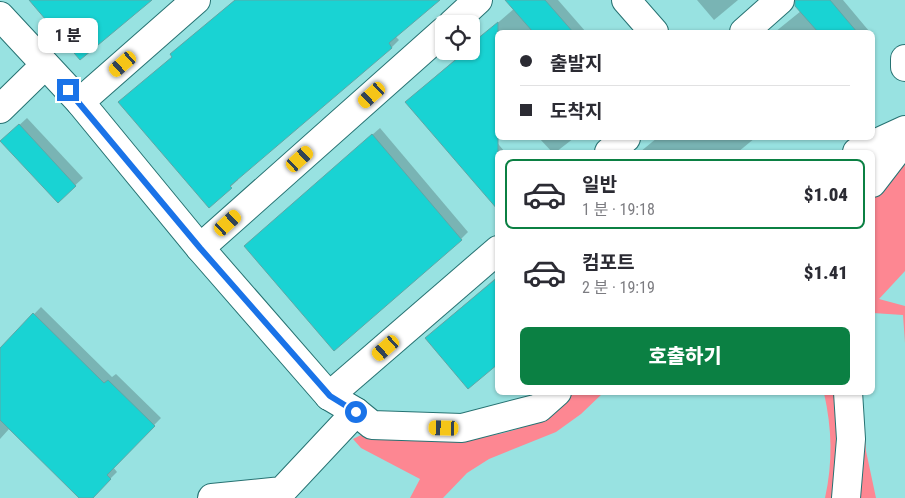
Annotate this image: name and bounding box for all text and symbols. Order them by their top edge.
map controls [435,15,480,60]
button: locate [435,15,480,60]
callout: 1 분 [38,18,98,52]
text: 1 분 [55,26,81,45]
car [106,48,139,80]
text: 출발지 [550,52,602,75]
route end [57,79,79,101]
car [355,79,388,111]
text: 도착지 [550,100,602,123]
car [283,143,316,175]
icon: car [522,172,567,217]
text: 일반 [582,173,617,196]
text: $1.04 [804,183,848,206]
text: 1 분 · 19:18 [582,200,655,219]
car [211,207,244,239]
icon: car [522,250,567,295]
text: 컴포트 [582,251,634,274]
text: $1.41 [804,261,848,284]
text: 2 분 · 19:19 [582,278,655,297]
button: 호출하기 [520,327,850,385]
car [369,332,402,364]
route start [345,401,367,423]
car [428,420,459,436]

